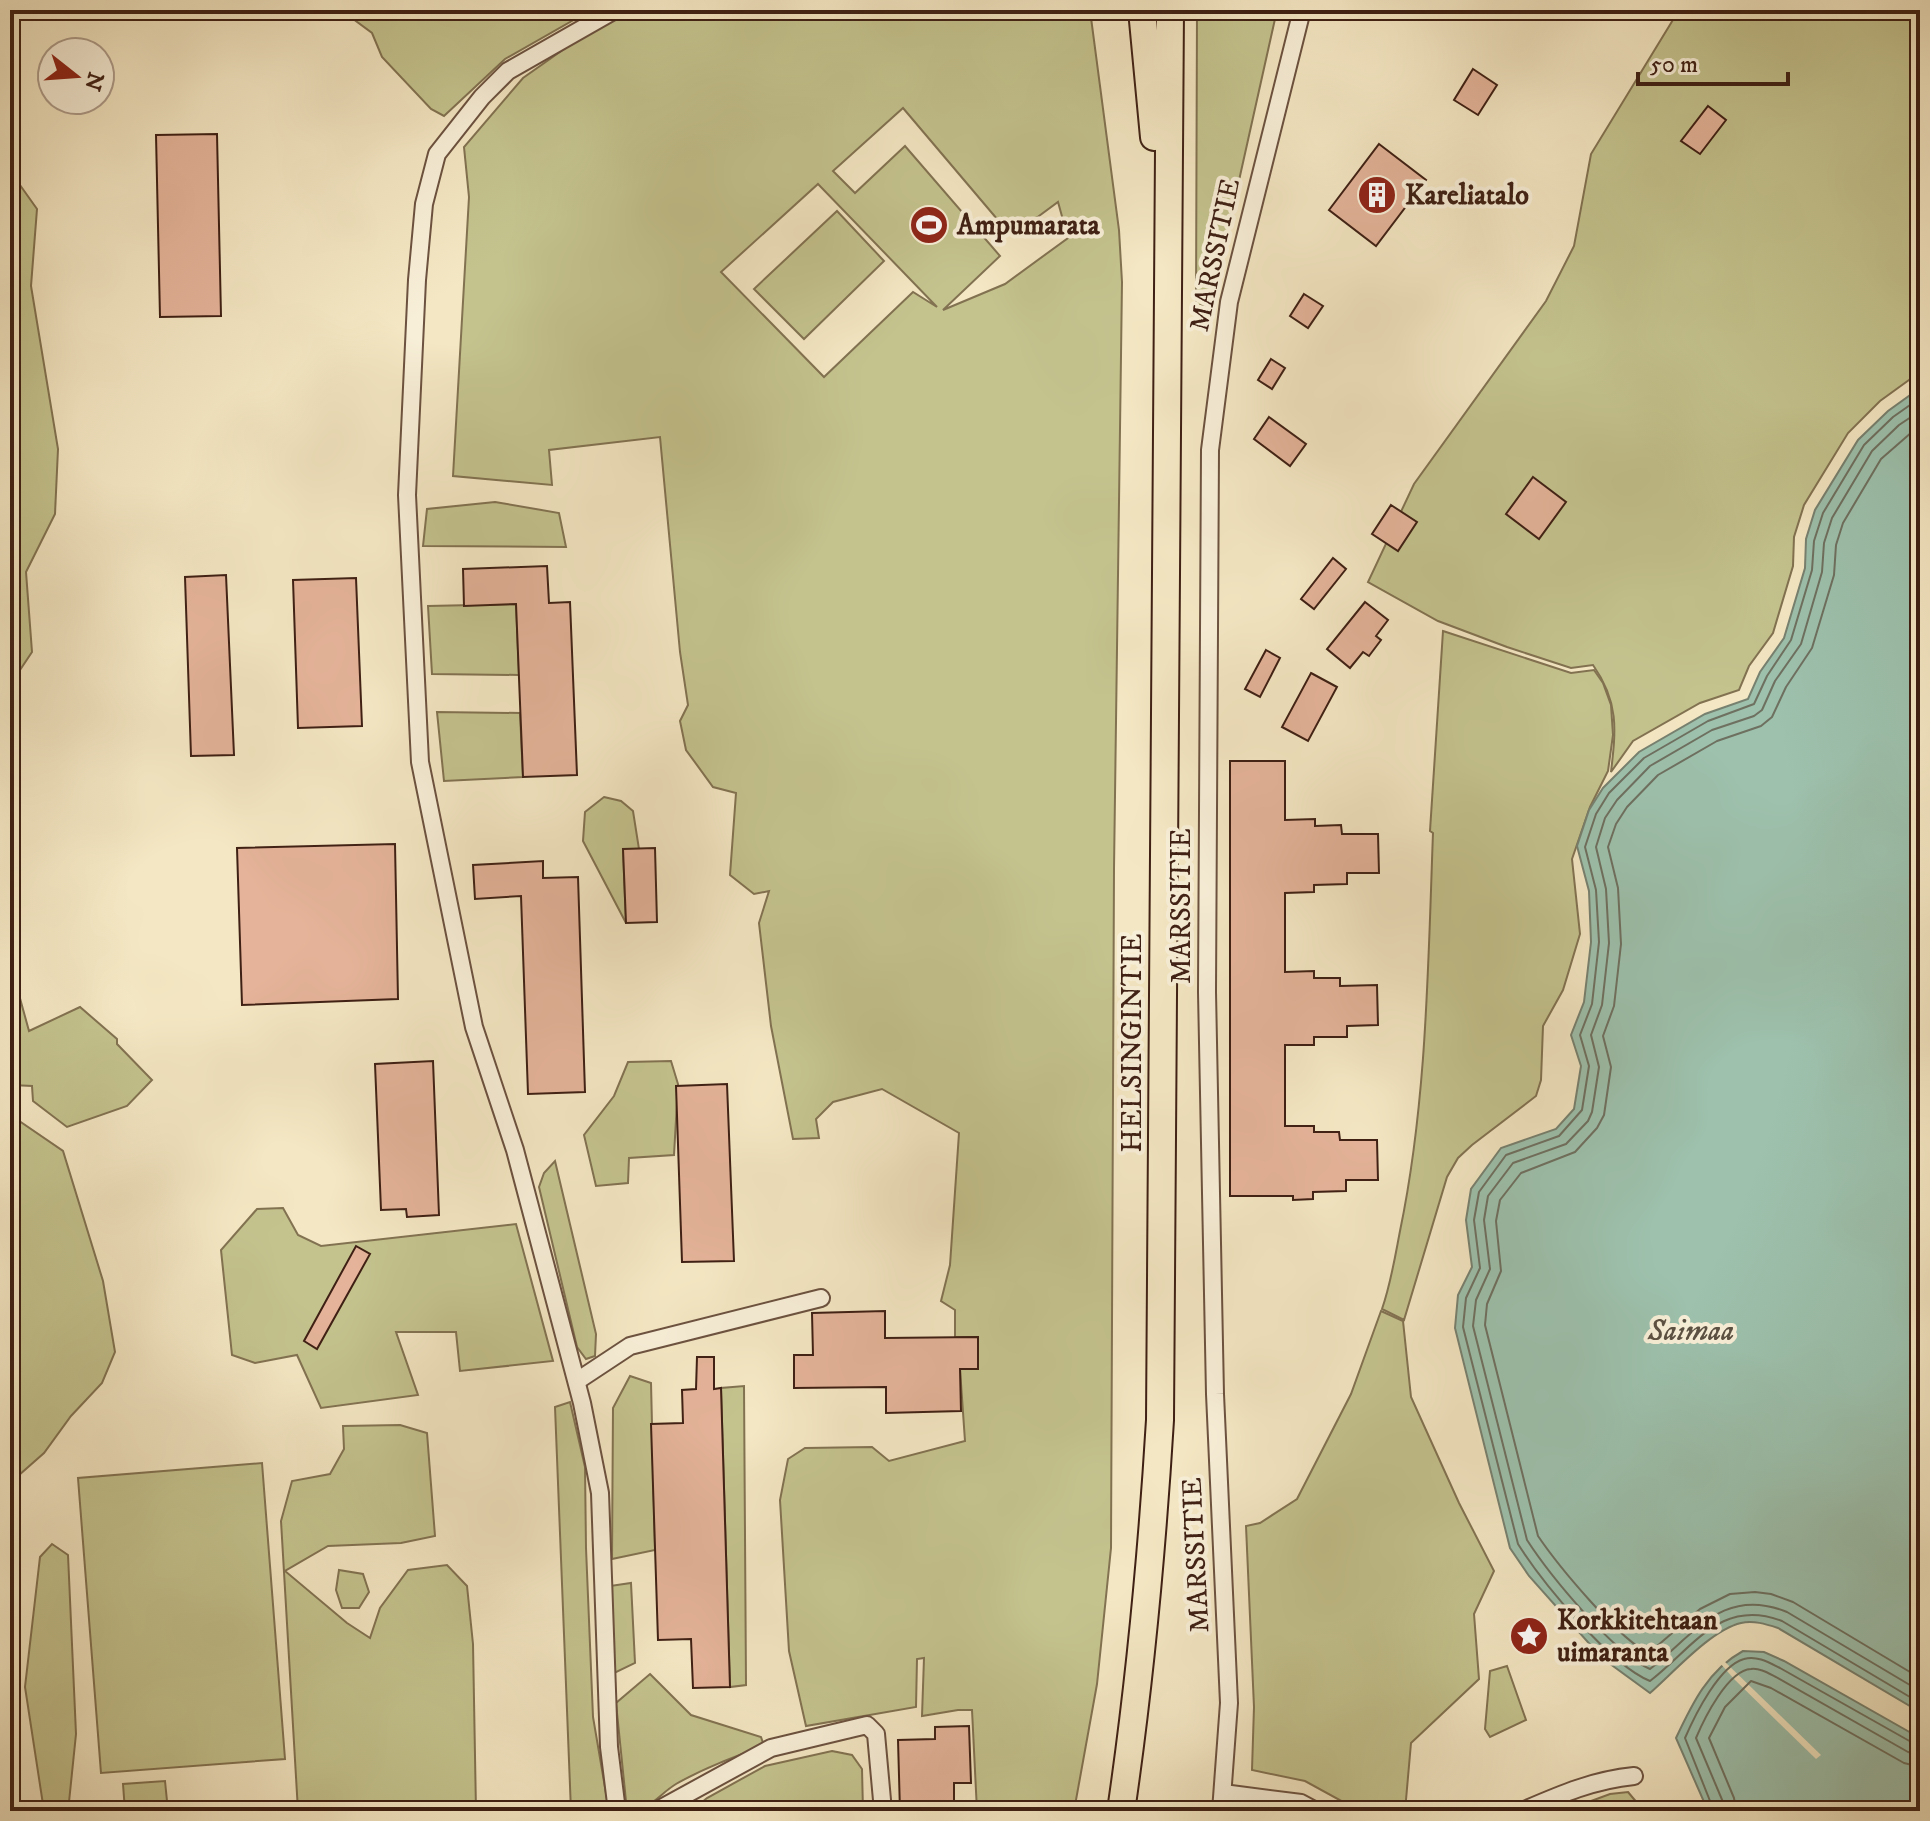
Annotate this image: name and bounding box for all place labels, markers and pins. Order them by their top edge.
building icon: Kareliatalo [1356,174,1398,216]
place label: Kareliatalo [1405,178,1529,213]
sports icon: Ampumarata [908,204,950,246]
place label: Ampumarata [956,208,1101,243]
place label: Korkkitehtaan uimaranta [1557,1603,1718,1670]
place icon: Korkkitehtaan uimaranta [1508,1615,1550,1657]

